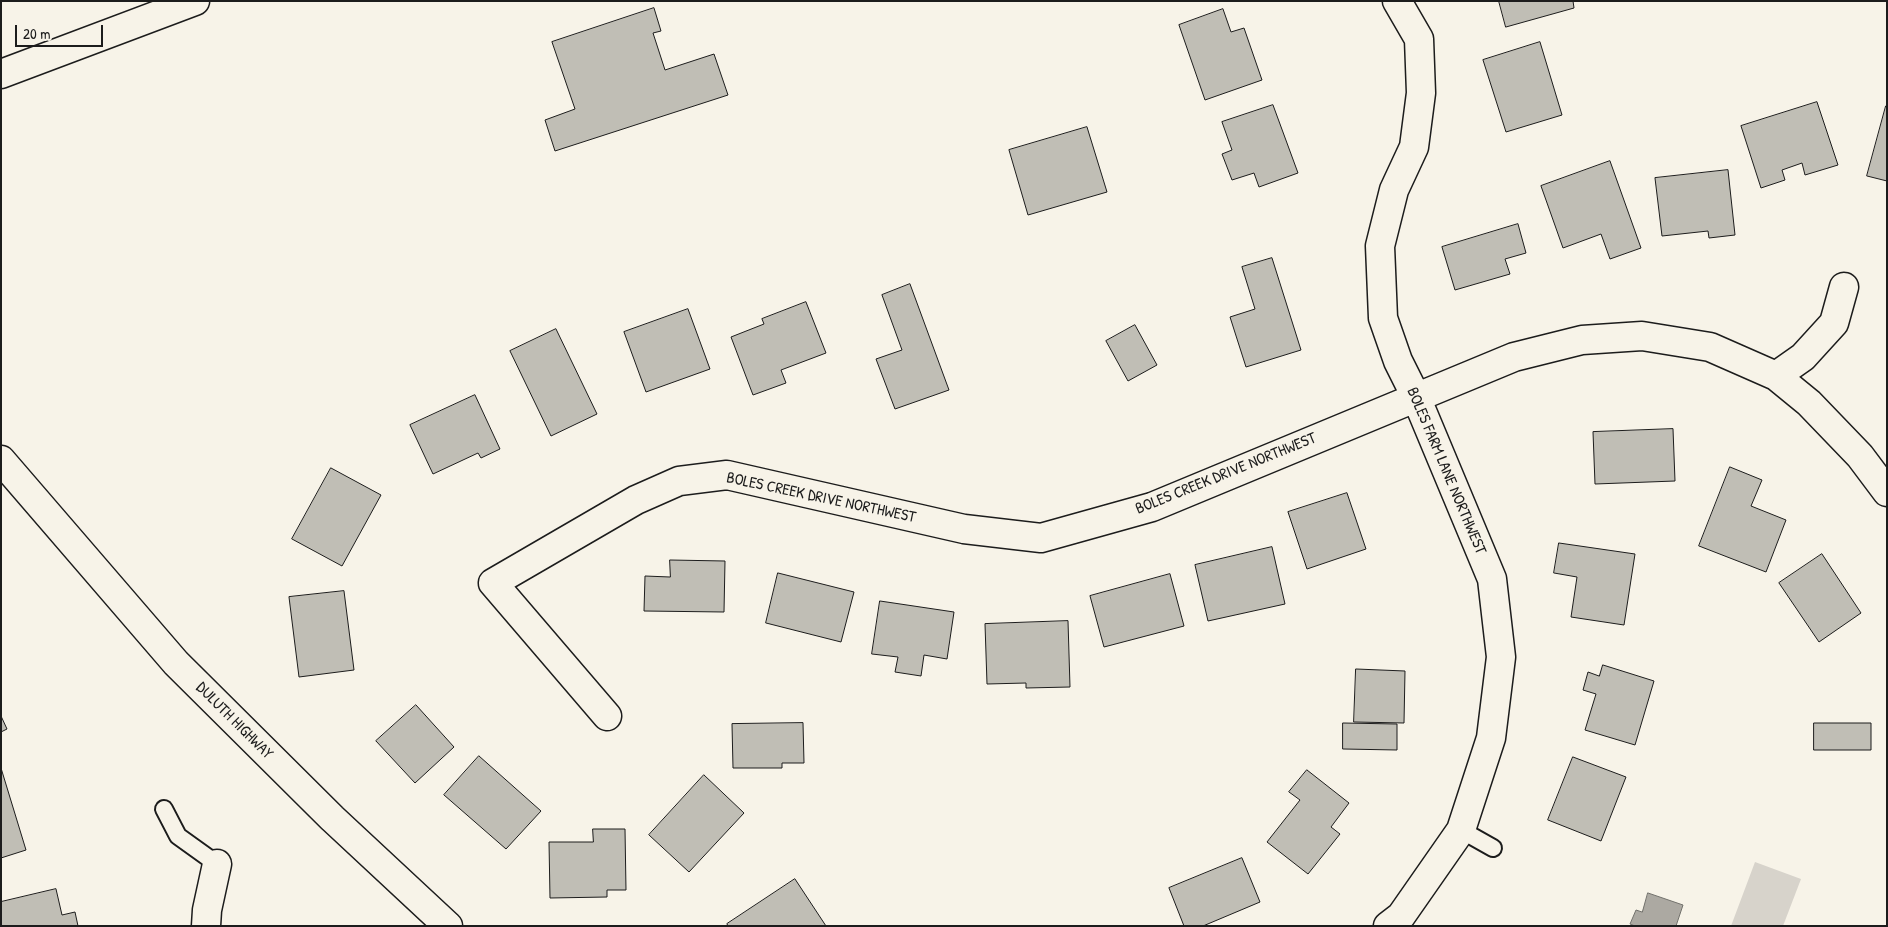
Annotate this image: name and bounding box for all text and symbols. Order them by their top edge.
scale bar [18,15,105,47]
text: 20 m [23,23,50,44]
street label: BOLES FARM LANE NORTHWEST [1402,385,1490,557]
street label: BOLES CREEK DRIVE NORTHWEST [1133,429,1319,519]
street label: BOLES CREEK DRIVE NORTHWEST [725,469,917,527]
street label: DULUTH HIGHWAY [192,679,276,763]

